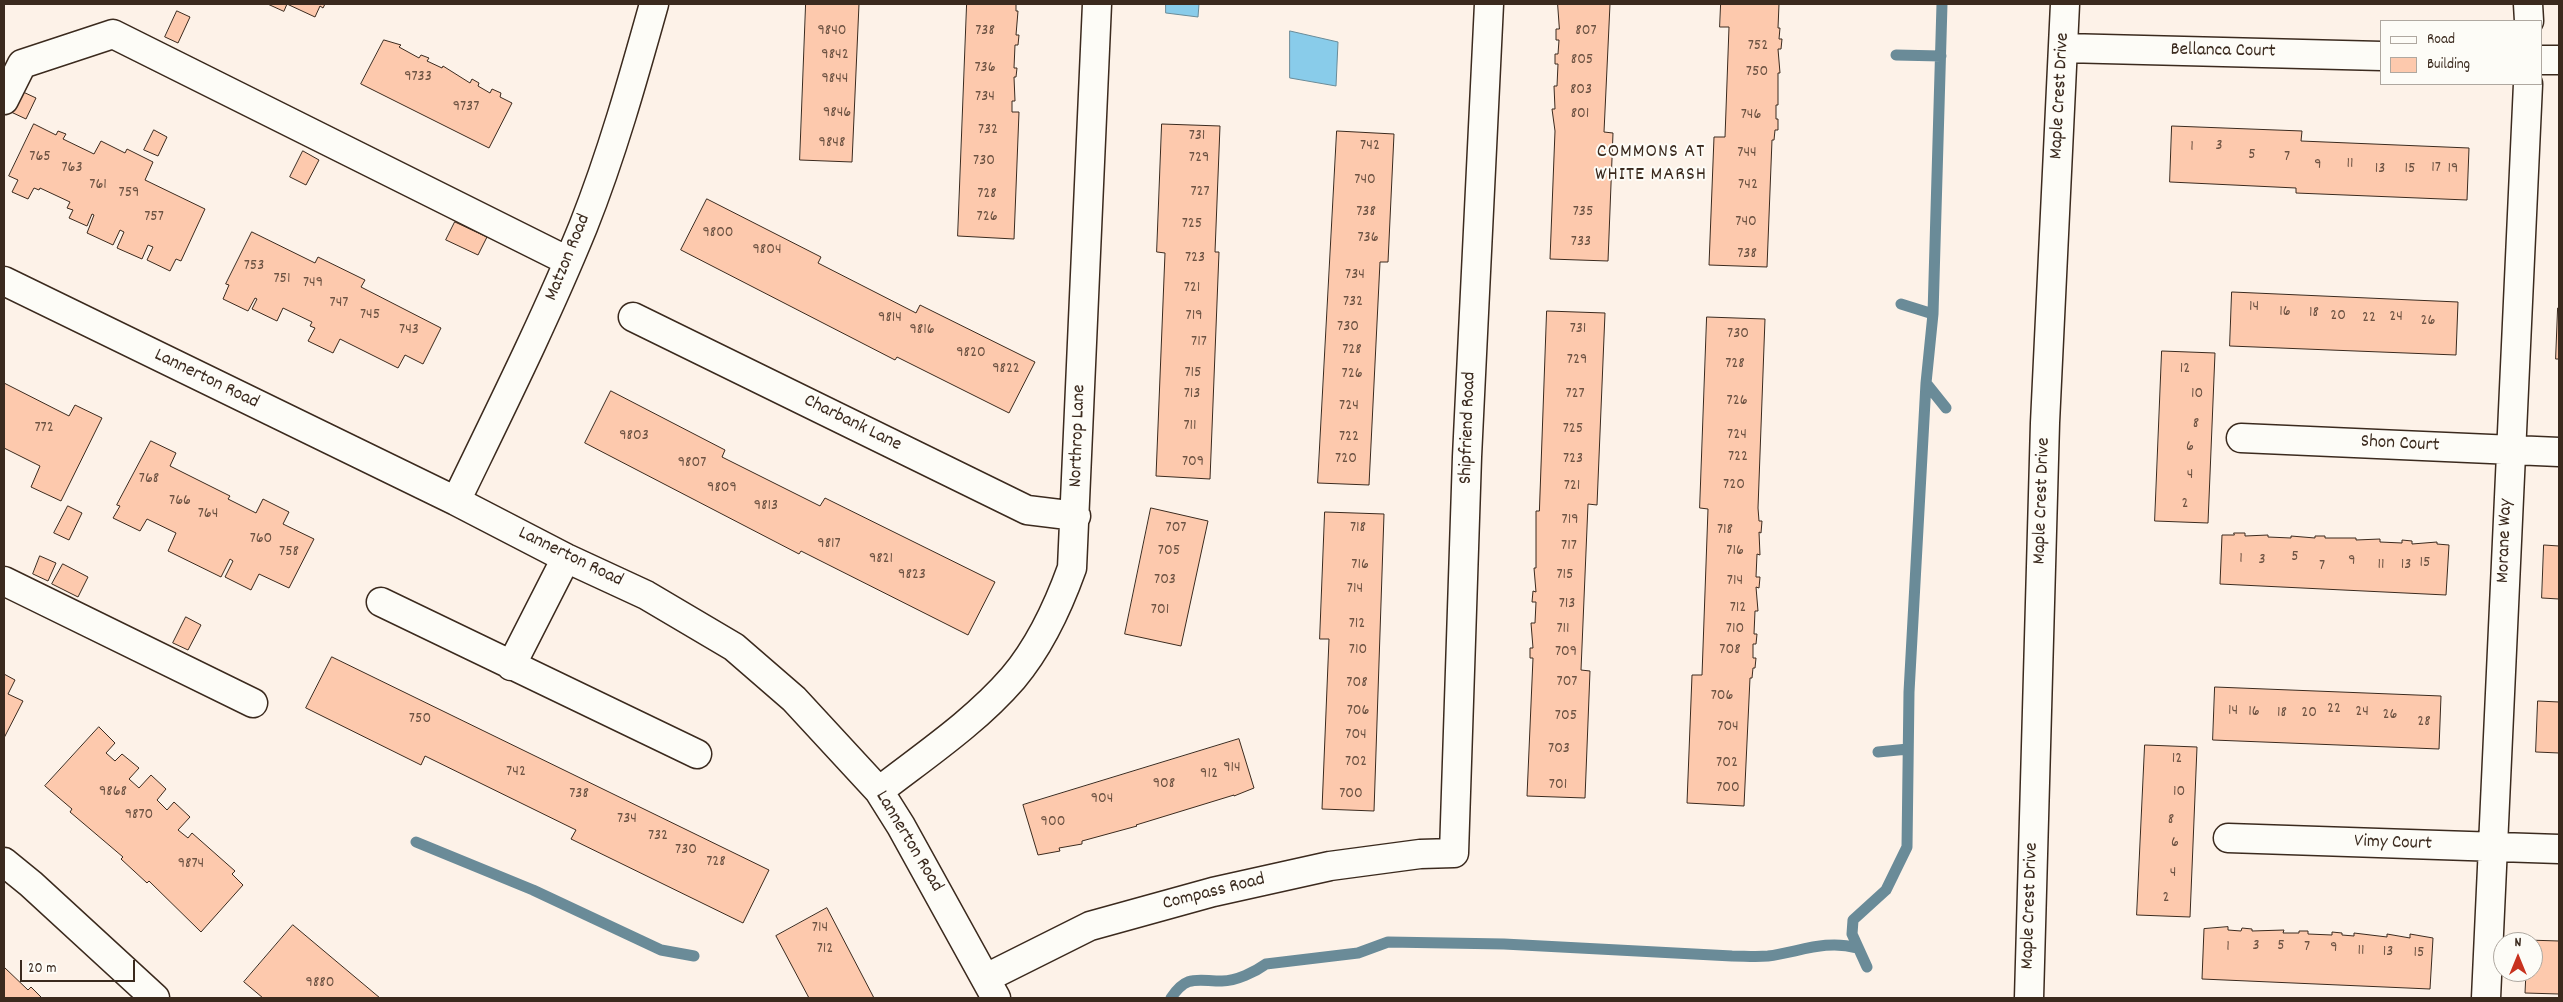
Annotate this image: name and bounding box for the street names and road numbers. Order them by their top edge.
street label: Maple Crest Drive [2046,32,2076,160]
street label: Bellanca Court [2170,40,2276,64]
street label: Matzon Road [541,211,597,305]
street label: Lannerton Road [150,345,262,415]
street label: Shipfriend Road [1456,371,1482,485]
street label: Northrop Lane [1066,384,1092,488]
street label: Charbank Lane [799,391,905,457]
street label: Shon Court [2360,432,2440,458]
street label: Maple Crest Drive [2029,437,2057,565]
street label: Morane Way [2493,498,2519,584]
street label: Lannerton Road [514,523,626,593]
street label: Lannerton Road [869,787,947,897]
street label: Vimy Court [2354,831,2432,857]
street label: Maple Crest Drive [2017,842,2045,970]
street label: Compass Road [1161,869,1267,917]

